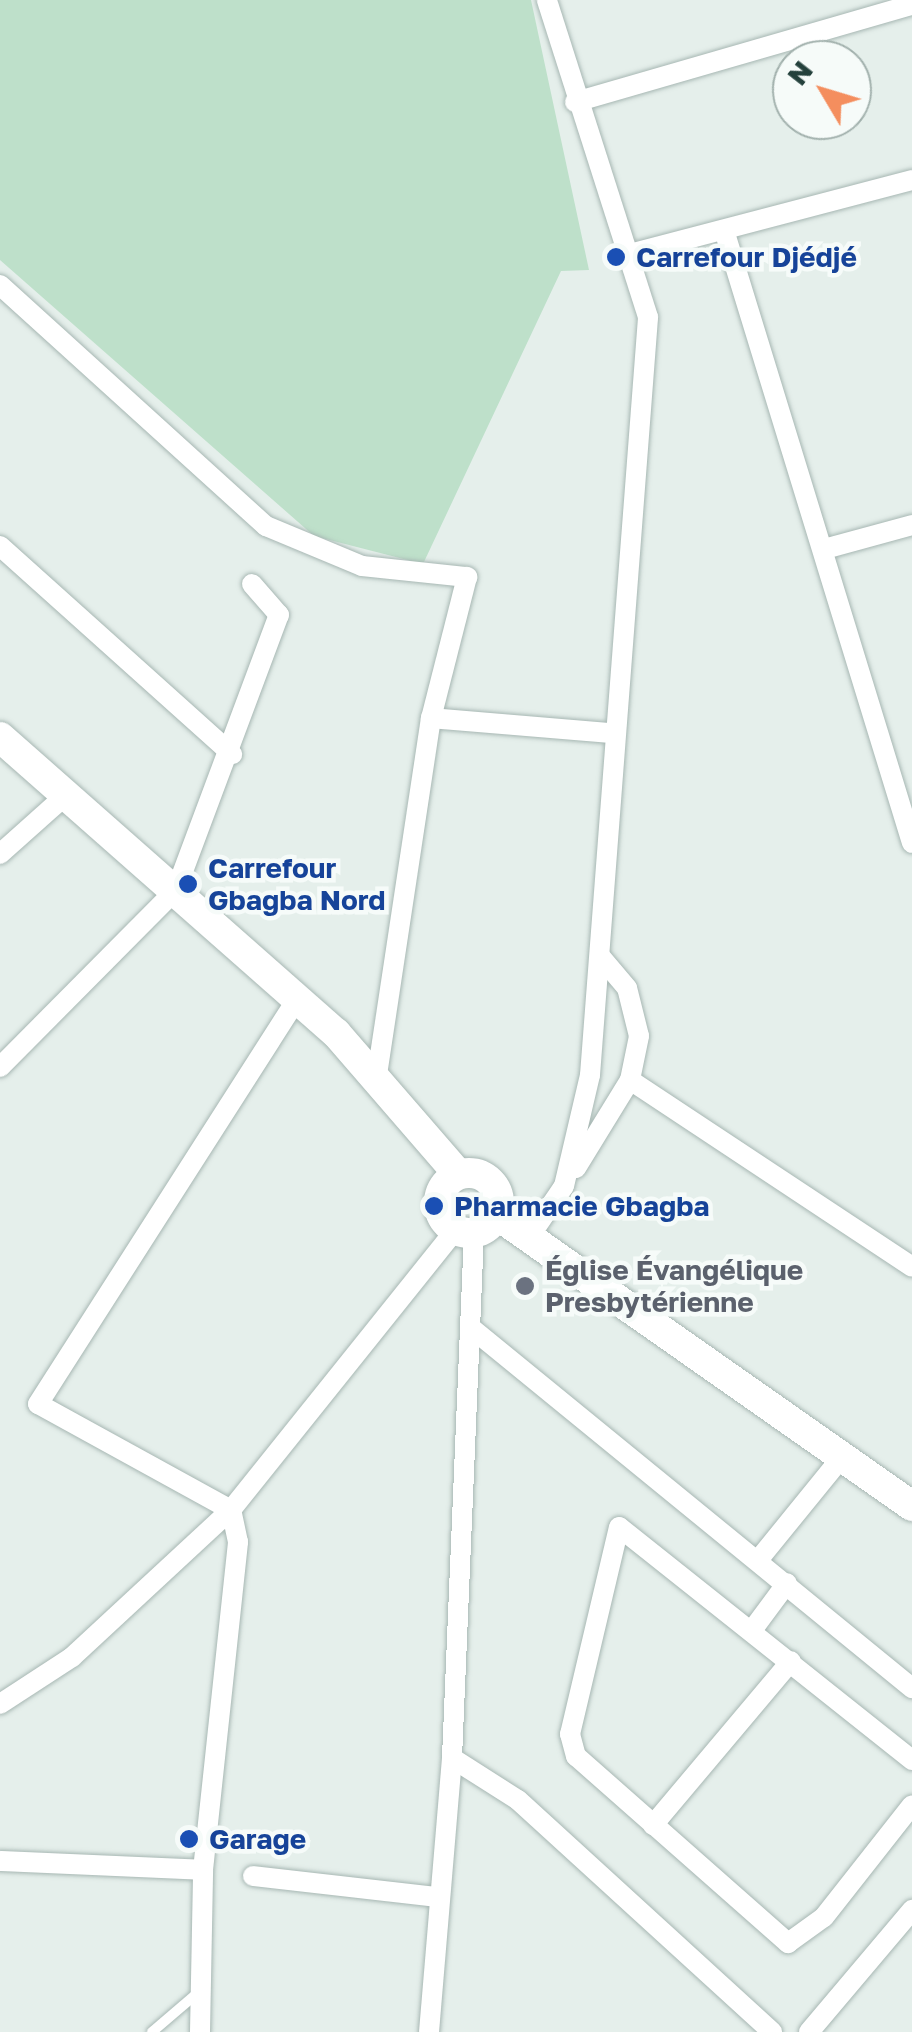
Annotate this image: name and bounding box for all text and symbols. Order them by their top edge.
north arrow [772,40,872,140]
text: N [780,54,819,91]
place label: Carrefour Djédjé [636,240,857,274]
marker: Carrefour Djédjé [605,246,627,268]
place label: Carrefour Gbagba Nord [208,851,386,917]
marker: Carrefour Gbagba Nord [177,873,199,895]
place label: Pharmacie Gbagba [454,1189,710,1223]
marker: Pharmacie Gbagba [423,1195,445,1217]
place label: Église Évangélique Presbytérienne [545,1253,803,1319]
marker: Église Évangélique Presbytérienne [514,1275,536,1297]
place label: Garage [209,1822,306,1856]
marker: Garage [178,1828,200,1850]

